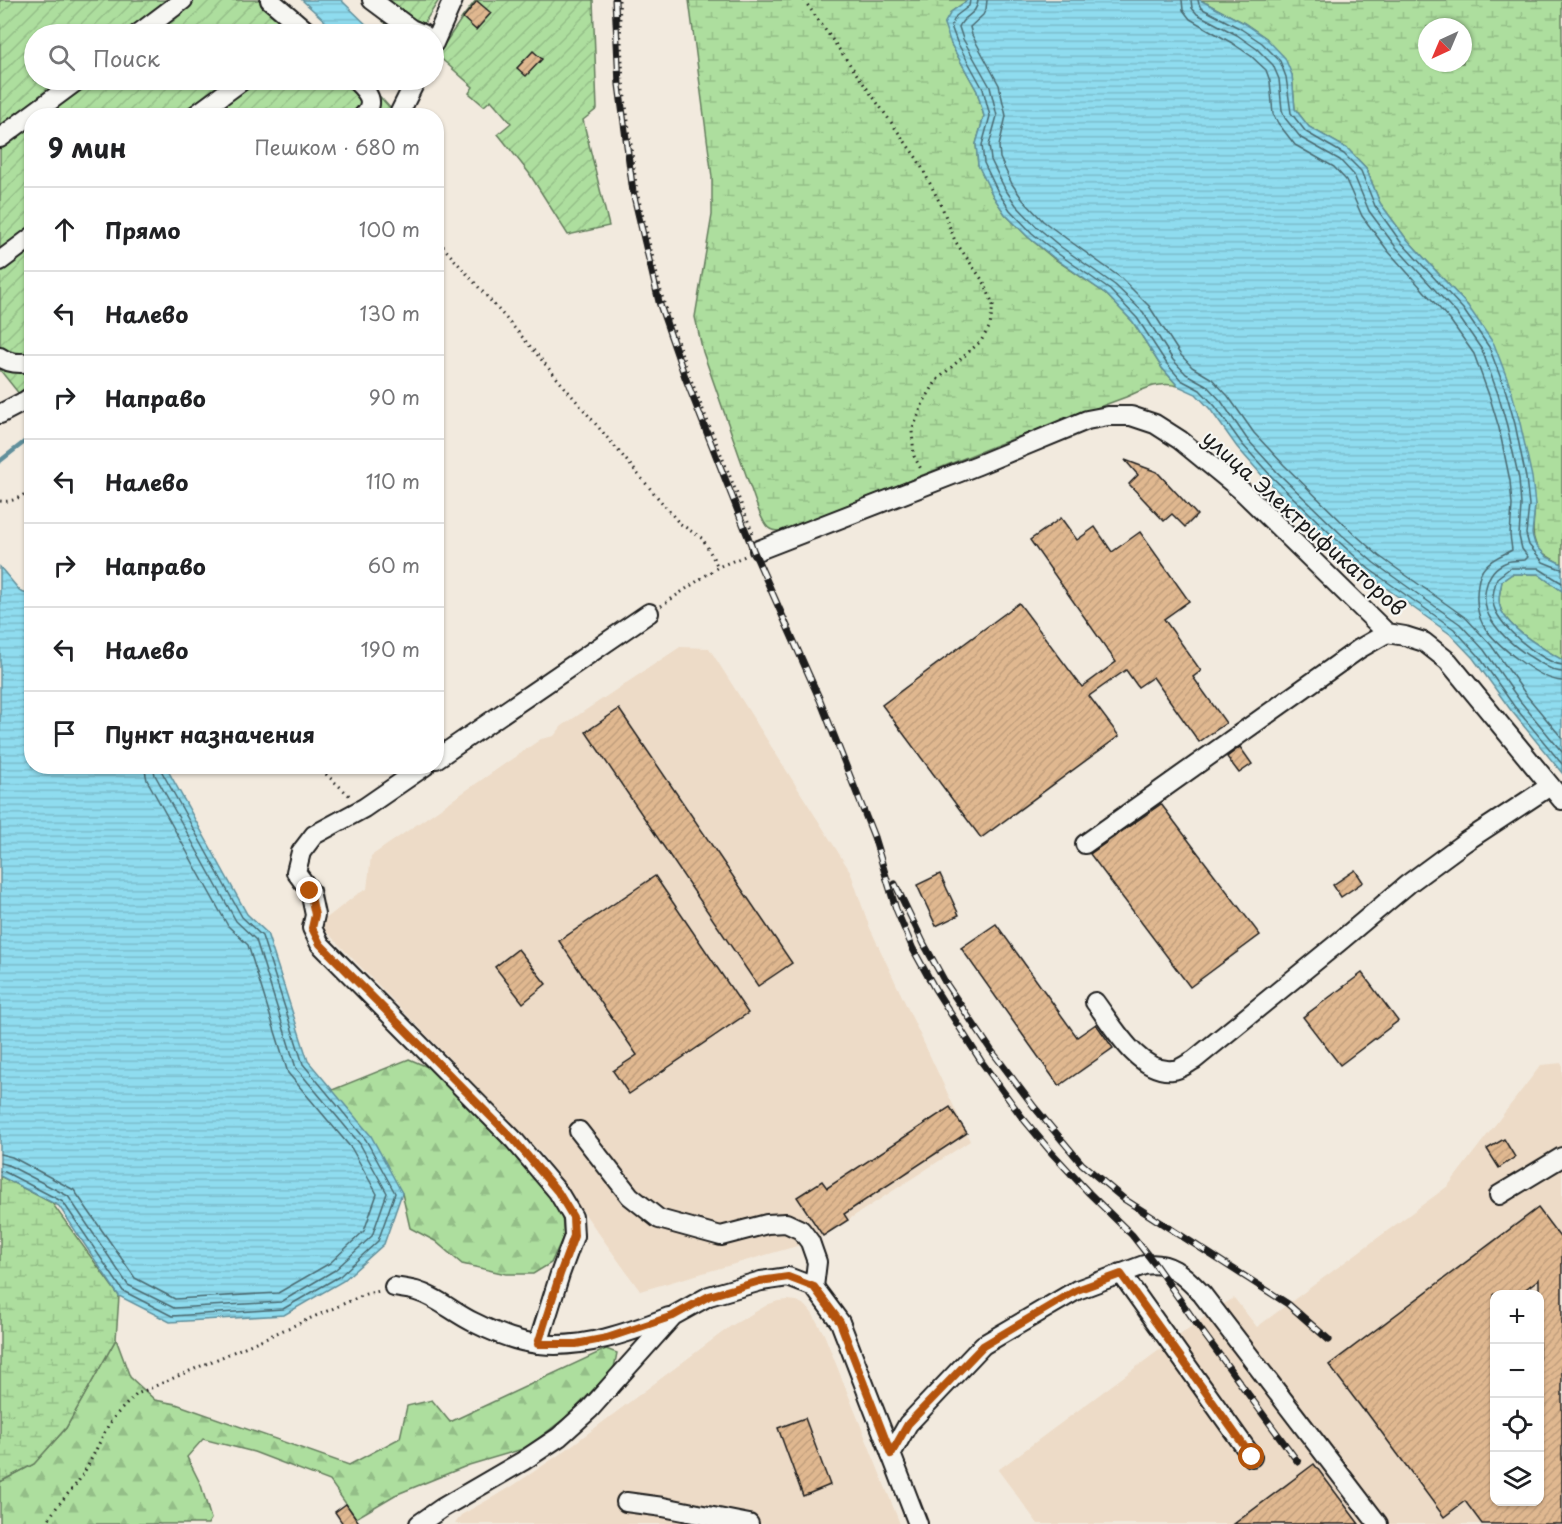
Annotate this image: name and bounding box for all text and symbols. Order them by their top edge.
north arrow [1418,18,1472,72]
search box [24,24,444,90]
icon: search [45,41,78,74]
text: Поиск [93,41,160,74]
text: 9 мин [48,128,126,167]
text: Пешком · 680 m [254,132,420,162]
icon: ahead [48,213,81,246]
text: Прямо [105,213,180,246]
text: 100 m [359,214,420,244]
icon: left [48,297,81,330]
text: Налево [105,297,188,330]
text: 130 m [360,298,420,328]
icon: right [48,381,81,414]
text: Направо [105,381,206,414]
text: 90 m [369,382,420,412]
street label: улица Электрификаторов [1196,422,1414,622]
icon: left [48,465,81,498]
text: Налево [105,465,188,498]
text: 110 m [366,466,420,496]
icon: right [48,549,81,582]
text: Направо [105,549,206,582]
text: 60 m [368,550,420,580]
icon: left [48,633,81,666]
text: Налево [105,633,188,666]
text: 190 m [361,634,420,664]
icon: arrive [48,717,81,750]
text: Пункт назначения [105,717,315,750]
route end [296,877,322,903]
map controls [1490,1290,1544,1506]
button: + [1490,1290,1544,1344]
button: − [1490,1344,1544,1398]
button: locate [1490,1398,1544,1452]
route start [1238,1443,1264,1469]
button: layers [1490,1452,1544,1506]

